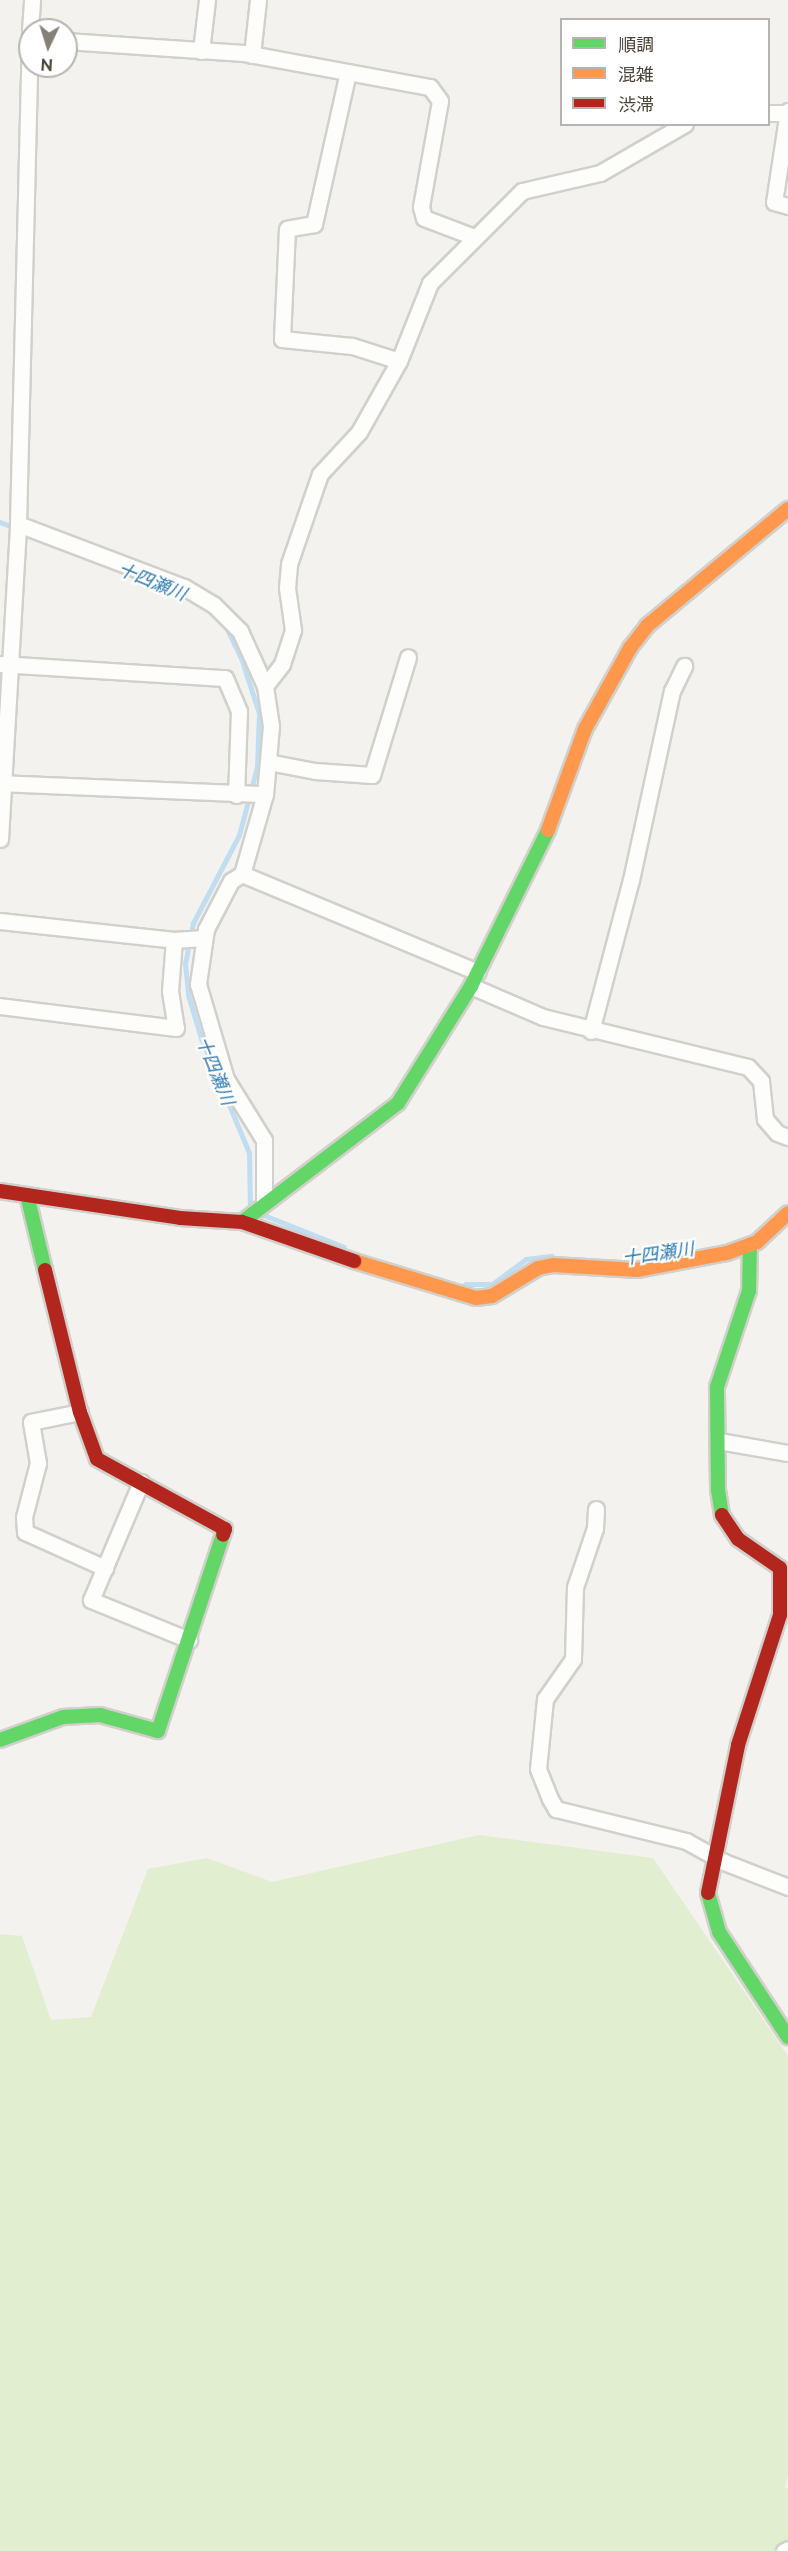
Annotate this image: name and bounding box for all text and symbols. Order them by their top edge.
north arrow [18,18,78,78]
legend [560,18,770,126]
text: 順調 [618,34,654,55]
text: N [40,55,54,74]
text: 混雑 [618,64,654,85]
text: 渋滞 [618,94,654,115]
water label: 十四瀬川 [115,559,189,605]
water label: 十四瀬川 [192,1034,238,1108]
water label: 十四瀬川 [621,1238,695,1270]

